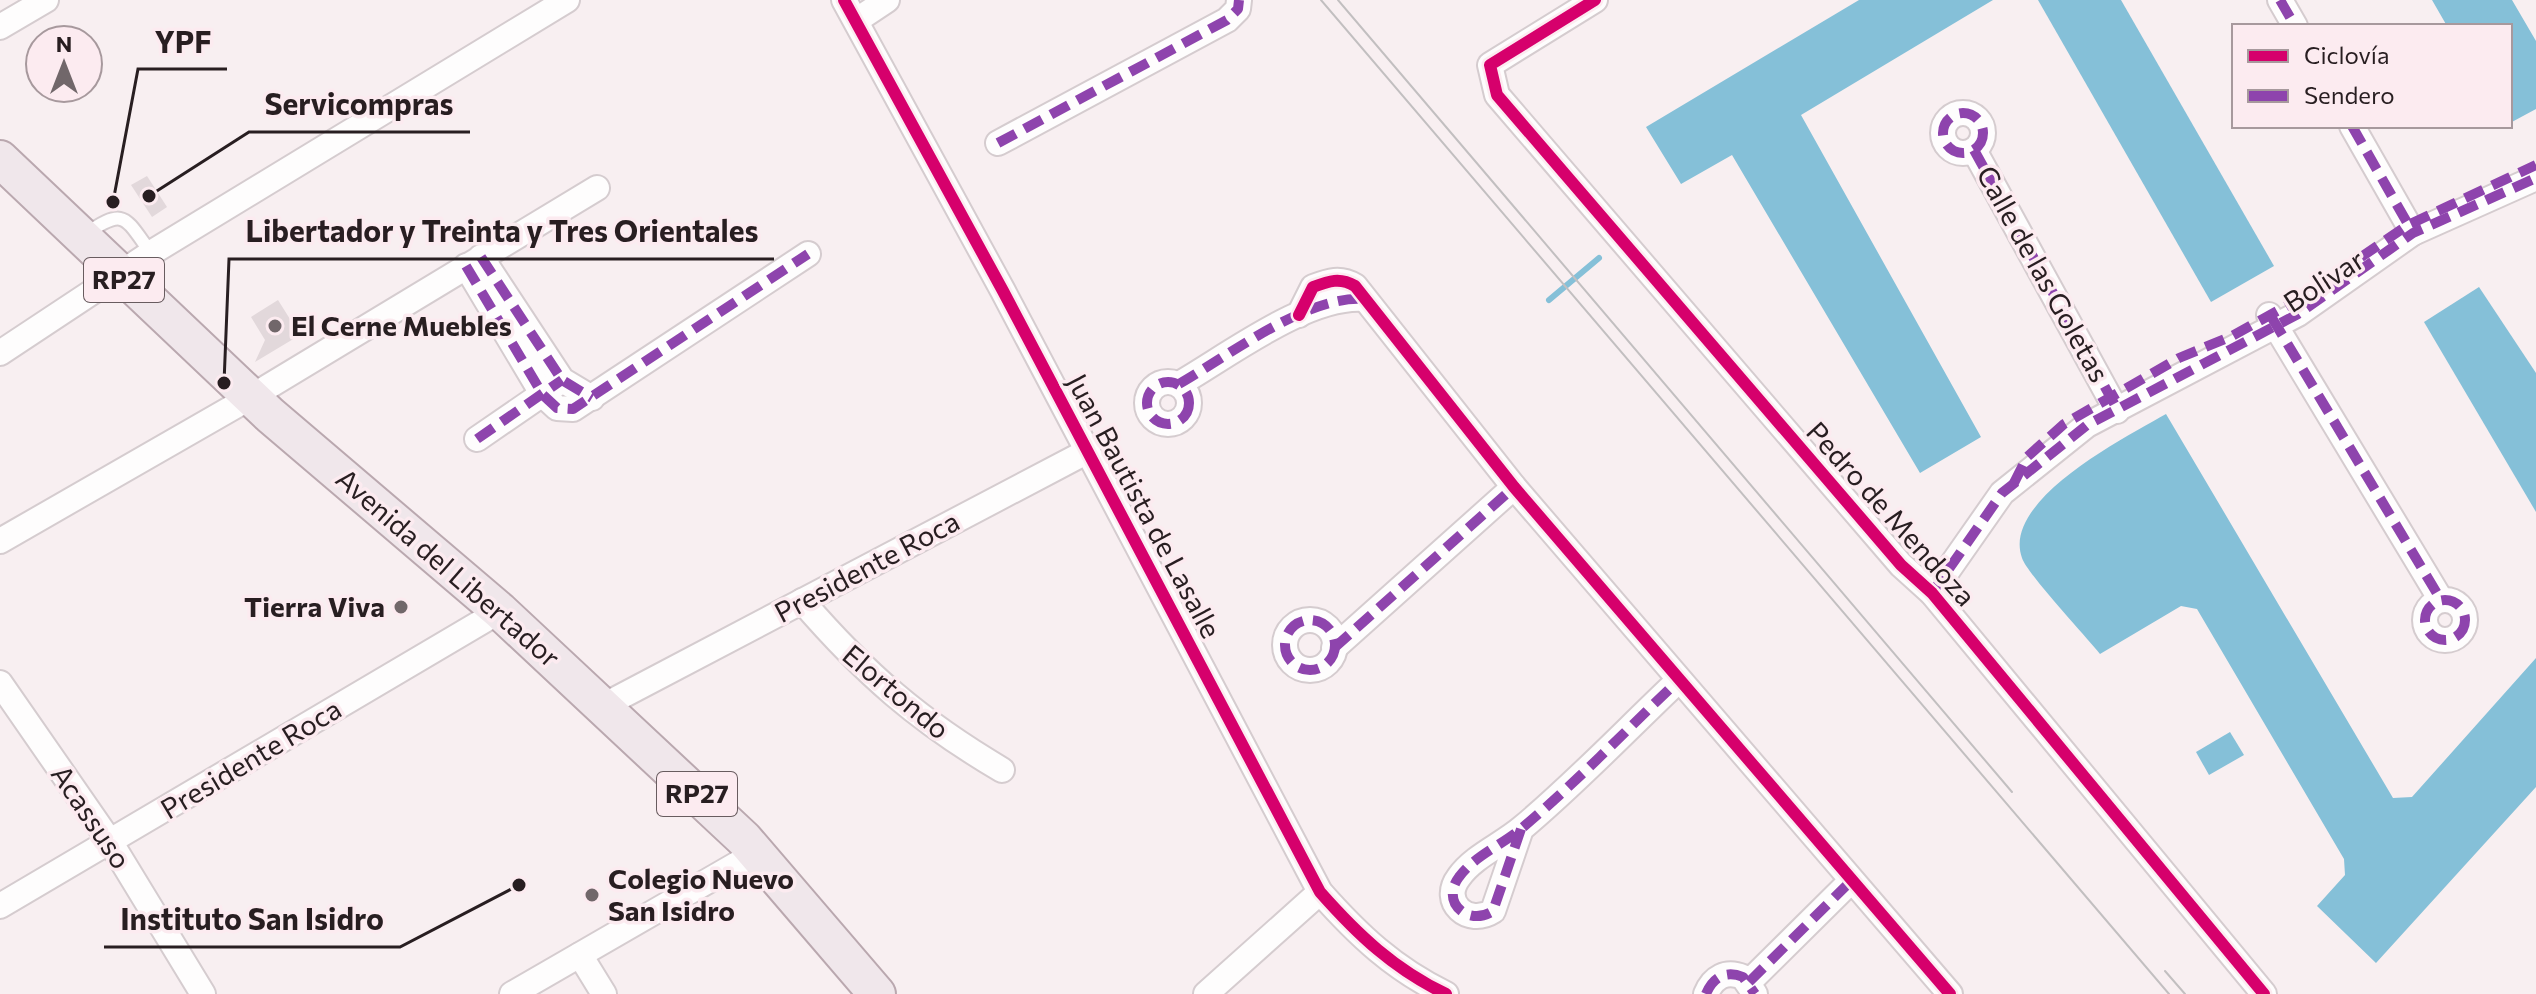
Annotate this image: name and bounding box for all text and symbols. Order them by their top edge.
callout: YPF [138,15,227,69]
text: YPF [154,22,212,59]
north arrow [24,24,104,104]
legend [2232,24,2512,128]
text: N [56,30,72,57]
text: Ciclovía [2304,40,2390,69]
callout: Servicompras [249,78,470,132]
text: Sendero [2304,80,2395,109]
text: Servicompras [264,84,454,121]
street label: Calle de las Goletas [1970,159,2117,388]
callout: Libertador y Treinta y Tres Orientales [229,205,774,259]
text: Libertador y Treinta y Tres Orientales [245,211,759,248]
street label: Bolivar [2277,242,2370,319]
road number: RP27 [84,258,164,302]
place label: El Cerne Muebles [291,308,512,342]
marker: El Cerne Muebles [266,317,284,335]
street label: Juan Bautista de Lasalle [1061,368,1229,643]
street label: Pedro de Mendoza [1800,414,1983,612]
street label: Avenida del Libertador [330,461,568,674]
street label: Presidente Roca [768,503,965,629]
place label: Tierra Viva [244,589,385,623]
marker: Tierra Viva [392,598,410,616]
street label: Elortondo [836,637,957,746]
street label: Presidente Roca [154,691,347,825]
street label: Acassuso [45,758,139,875]
road number: RP27 [657,772,737,816]
place label: Colegio Nuevo San Isidro [608,861,794,927]
marker: Colegio Nuevo San Isidro [583,886,601,904]
callout: Instituto San Isidro [104,893,400,947]
text: Instituto San Isidro [120,899,384,936]

